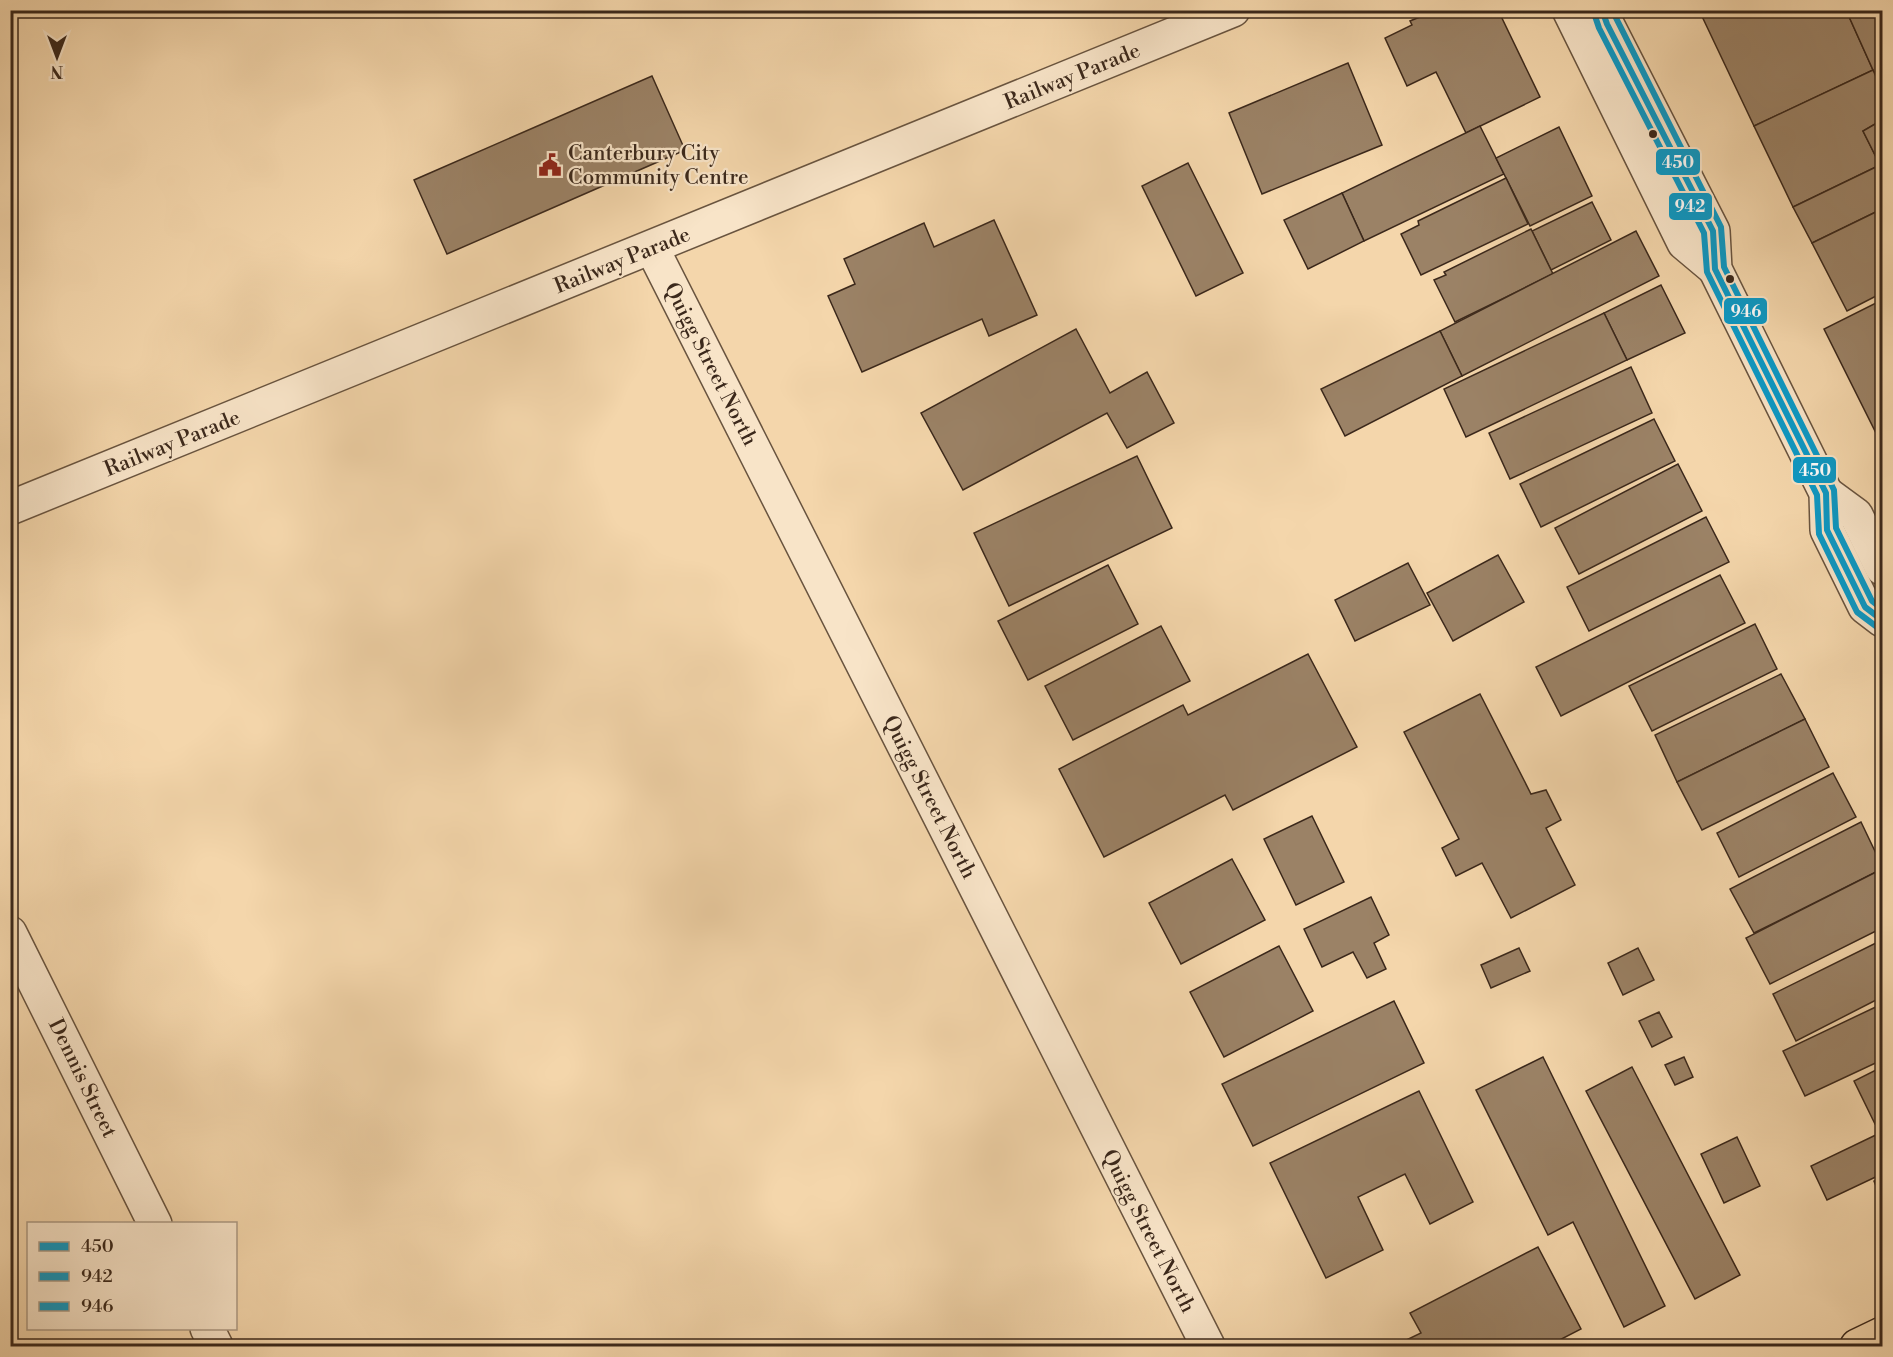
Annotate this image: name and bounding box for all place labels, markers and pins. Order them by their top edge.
unlabelled marker [1647,128,1659,140]
place label: Canterbury City Community Centre [568,141,749,191]
public building icon: Canterbury City Community Centre [537,152,563,178]
unlabelled marker [1724,273,1736,285]

